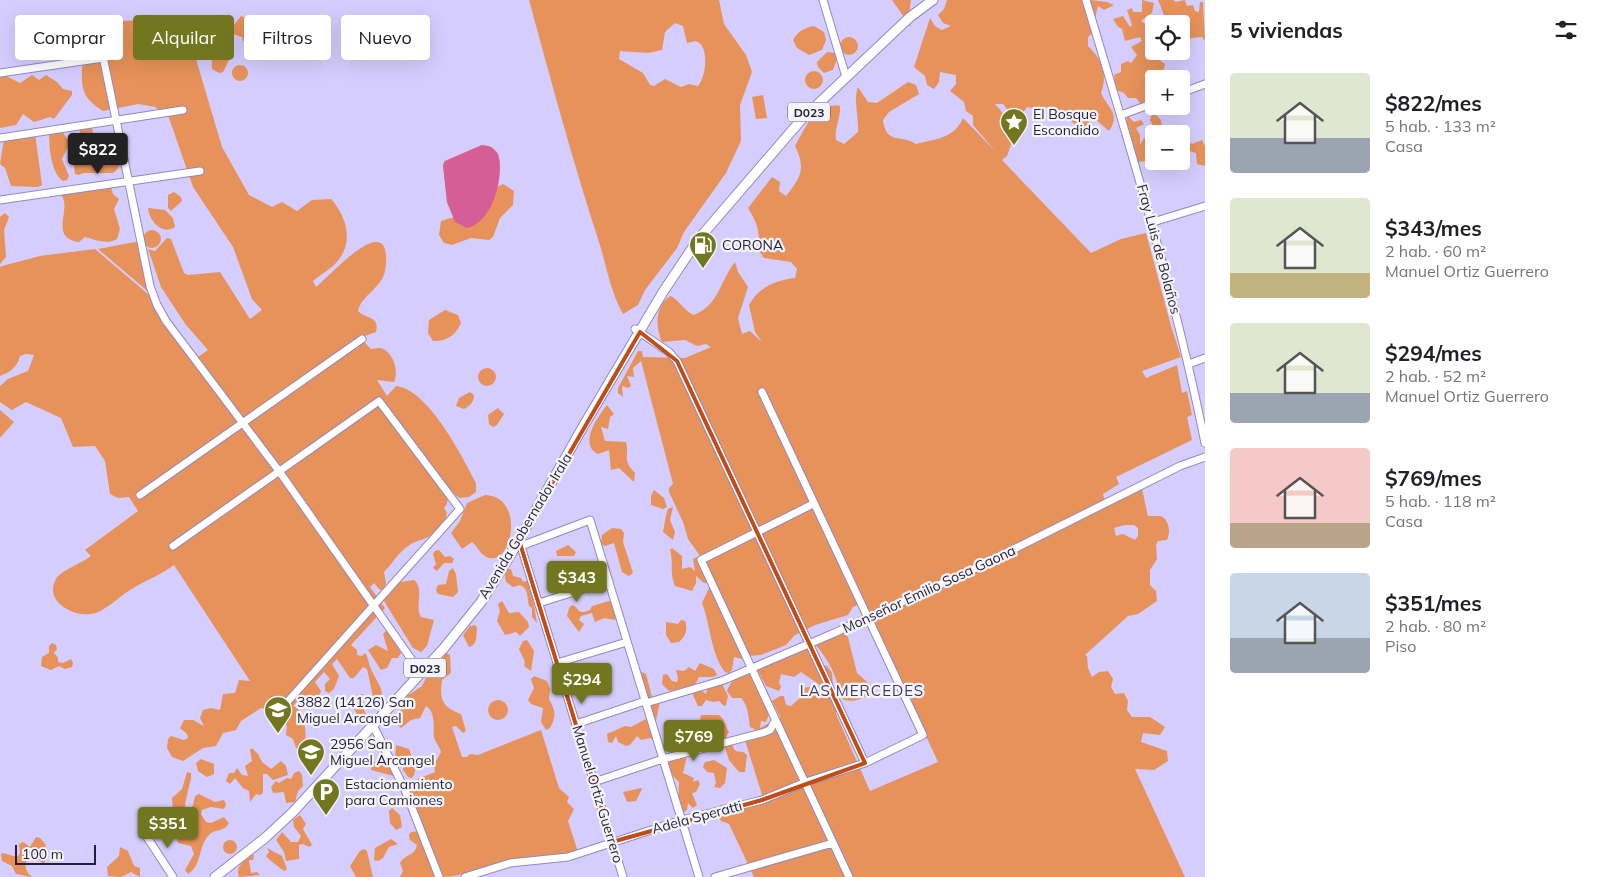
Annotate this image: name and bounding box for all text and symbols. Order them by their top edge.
chip: Comprar [15,15,123,60]
chip: Alquilar [133,15,234,60]
chip: Filtros [244,15,331,60]
chip: Nuevo [341,15,430,60]
map controls [1145,15,1190,170]
button: locate [1145,15,1190,60]
icon: filters [1552,16,1580,44]
text: 5 viviendas [1230,17,1343,43]
button: + [1145,70,1190,115]
text: $822/mes [1385,90,1482,116]
icon: home [1270,93,1330,153]
road number: D023 [788,102,830,121]
place label: El Bosque Escondido [1033,105,1099,139]
place icon: El Bosque Escondido [999,107,1029,146]
text: 5 hab. · 133 m² [1385,116,1496,136]
button: − [1145,125,1190,170]
pin: $822 [68,132,128,175]
text: Casa [1385,136,1423,156]
text: $822 [79,139,117,159]
street label: Fray Luis de Bolaños [1133,182,1185,316]
text: $343/mes [1385,215,1482,241]
icon: home [1270,218,1330,278]
fuel station icon: CORONA [688,230,718,269]
place label: CORONA [722,236,784,254]
text: 2 hab. · 60 m² [1385,241,1486,261]
text: Manuel Ortiz Guerrero [1385,261,1549,281]
text: $294/mes [1385,340,1482,366]
icon: home [1270,343,1330,403]
text: 2 hab. · 52 m² [1385,366,1486,386]
text: Manuel Ortiz Guerrero [1385,386,1549,406]
street label: Avenida Gobernador Irala [474,450,576,602]
text: $769/mes [1385,465,1482,491]
icon: home [1270,468,1330,528]
text: 5 hab. · 118 m² [1385,491,1496,511]
text: Casa [1385,511,1423,531]
street label: Monseñor Emilio Sosa Gaona [840,541,1018,637]
pin: $343 [547,560,607,603]
text: $343 [558,567,596,587]
text: $351/mes [1385,590,1482,616]
icon: home [1270,593,1330,653]
text: 2 hab. · 80 m² [1385,616,1486,636]
text: Piso [1385,636,1416,656]
road number: D023 [404,658,446,678]
pin: $294 [552,662,612,705]
text: $294 [563,669,601,689]
district label: LAS MERCEDES [800,681,924,700]
place label: 3882 (14126) San Miguel Arcangel [297,693,414,727]
school or university icon: 3882 (14126) San Miguel Arcangel [263,695,293,734]
pin: $769 [664,720,724,762]
street label: Manuel Ortiz Guerrero [568,723,628,865]
text: $769 [675,726,713,746]
place label: 2956 San Miguel Arcangel [330,735,435,769]
school or university icon: 2956 San Miguel Arcangel [296,737,326,776]
place label: Estacionamiento para Camiones [345,775,452,809]
parking icon: Estacionamiento para Camiones [311,777,341,816]
street label: Adela Speratti [650,796,744,838]
pin: $351 [138,806,198,849]
text: $351 [149,813,187,833]
scale bar [15,842,96,865]
text: 100 m [22,845,63,863]

